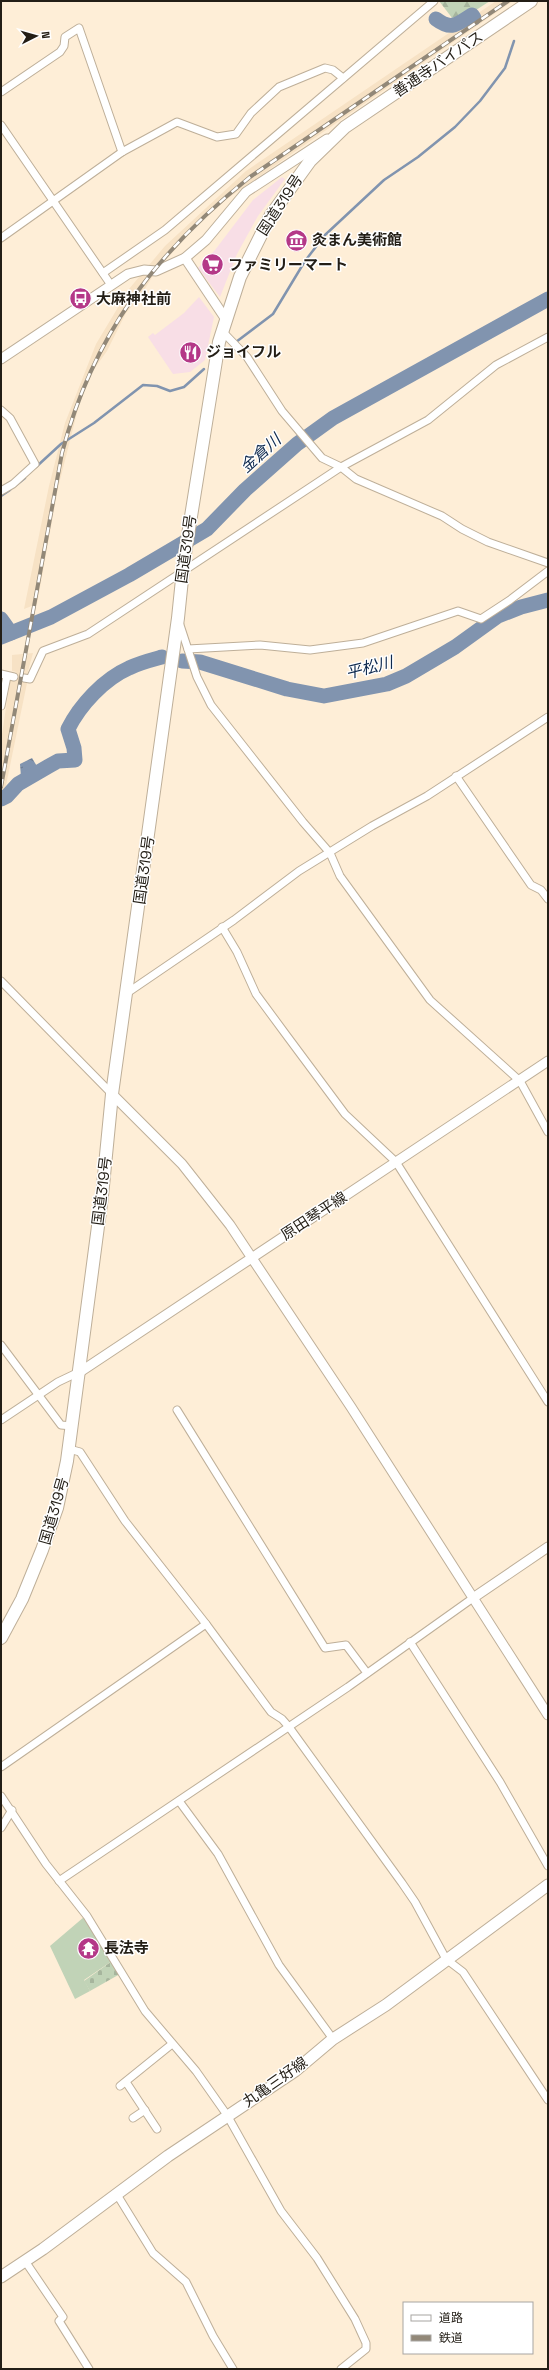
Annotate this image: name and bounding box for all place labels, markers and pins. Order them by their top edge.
museum icon: 灸まん美術館 [283,227,309,253]
place label: 灸まん美術館 [312,230,402,249]
supermarket icon: ファミリーマート [200,252,226,278]
place label: ファミリーマート [228,255,348,274]
bus stop icon: 大麻神社前 [68,286,94,312]
place label: 大麻神社前 [96,289,171,308]
restaurant icon: ジョイフル [178,339,204,365]
place label: ジョイフル [206,342,281,361]
temple icon: 長法寺 [75,1935,101,1961]
place label: 長法寺 [104,1938,149,1957]

